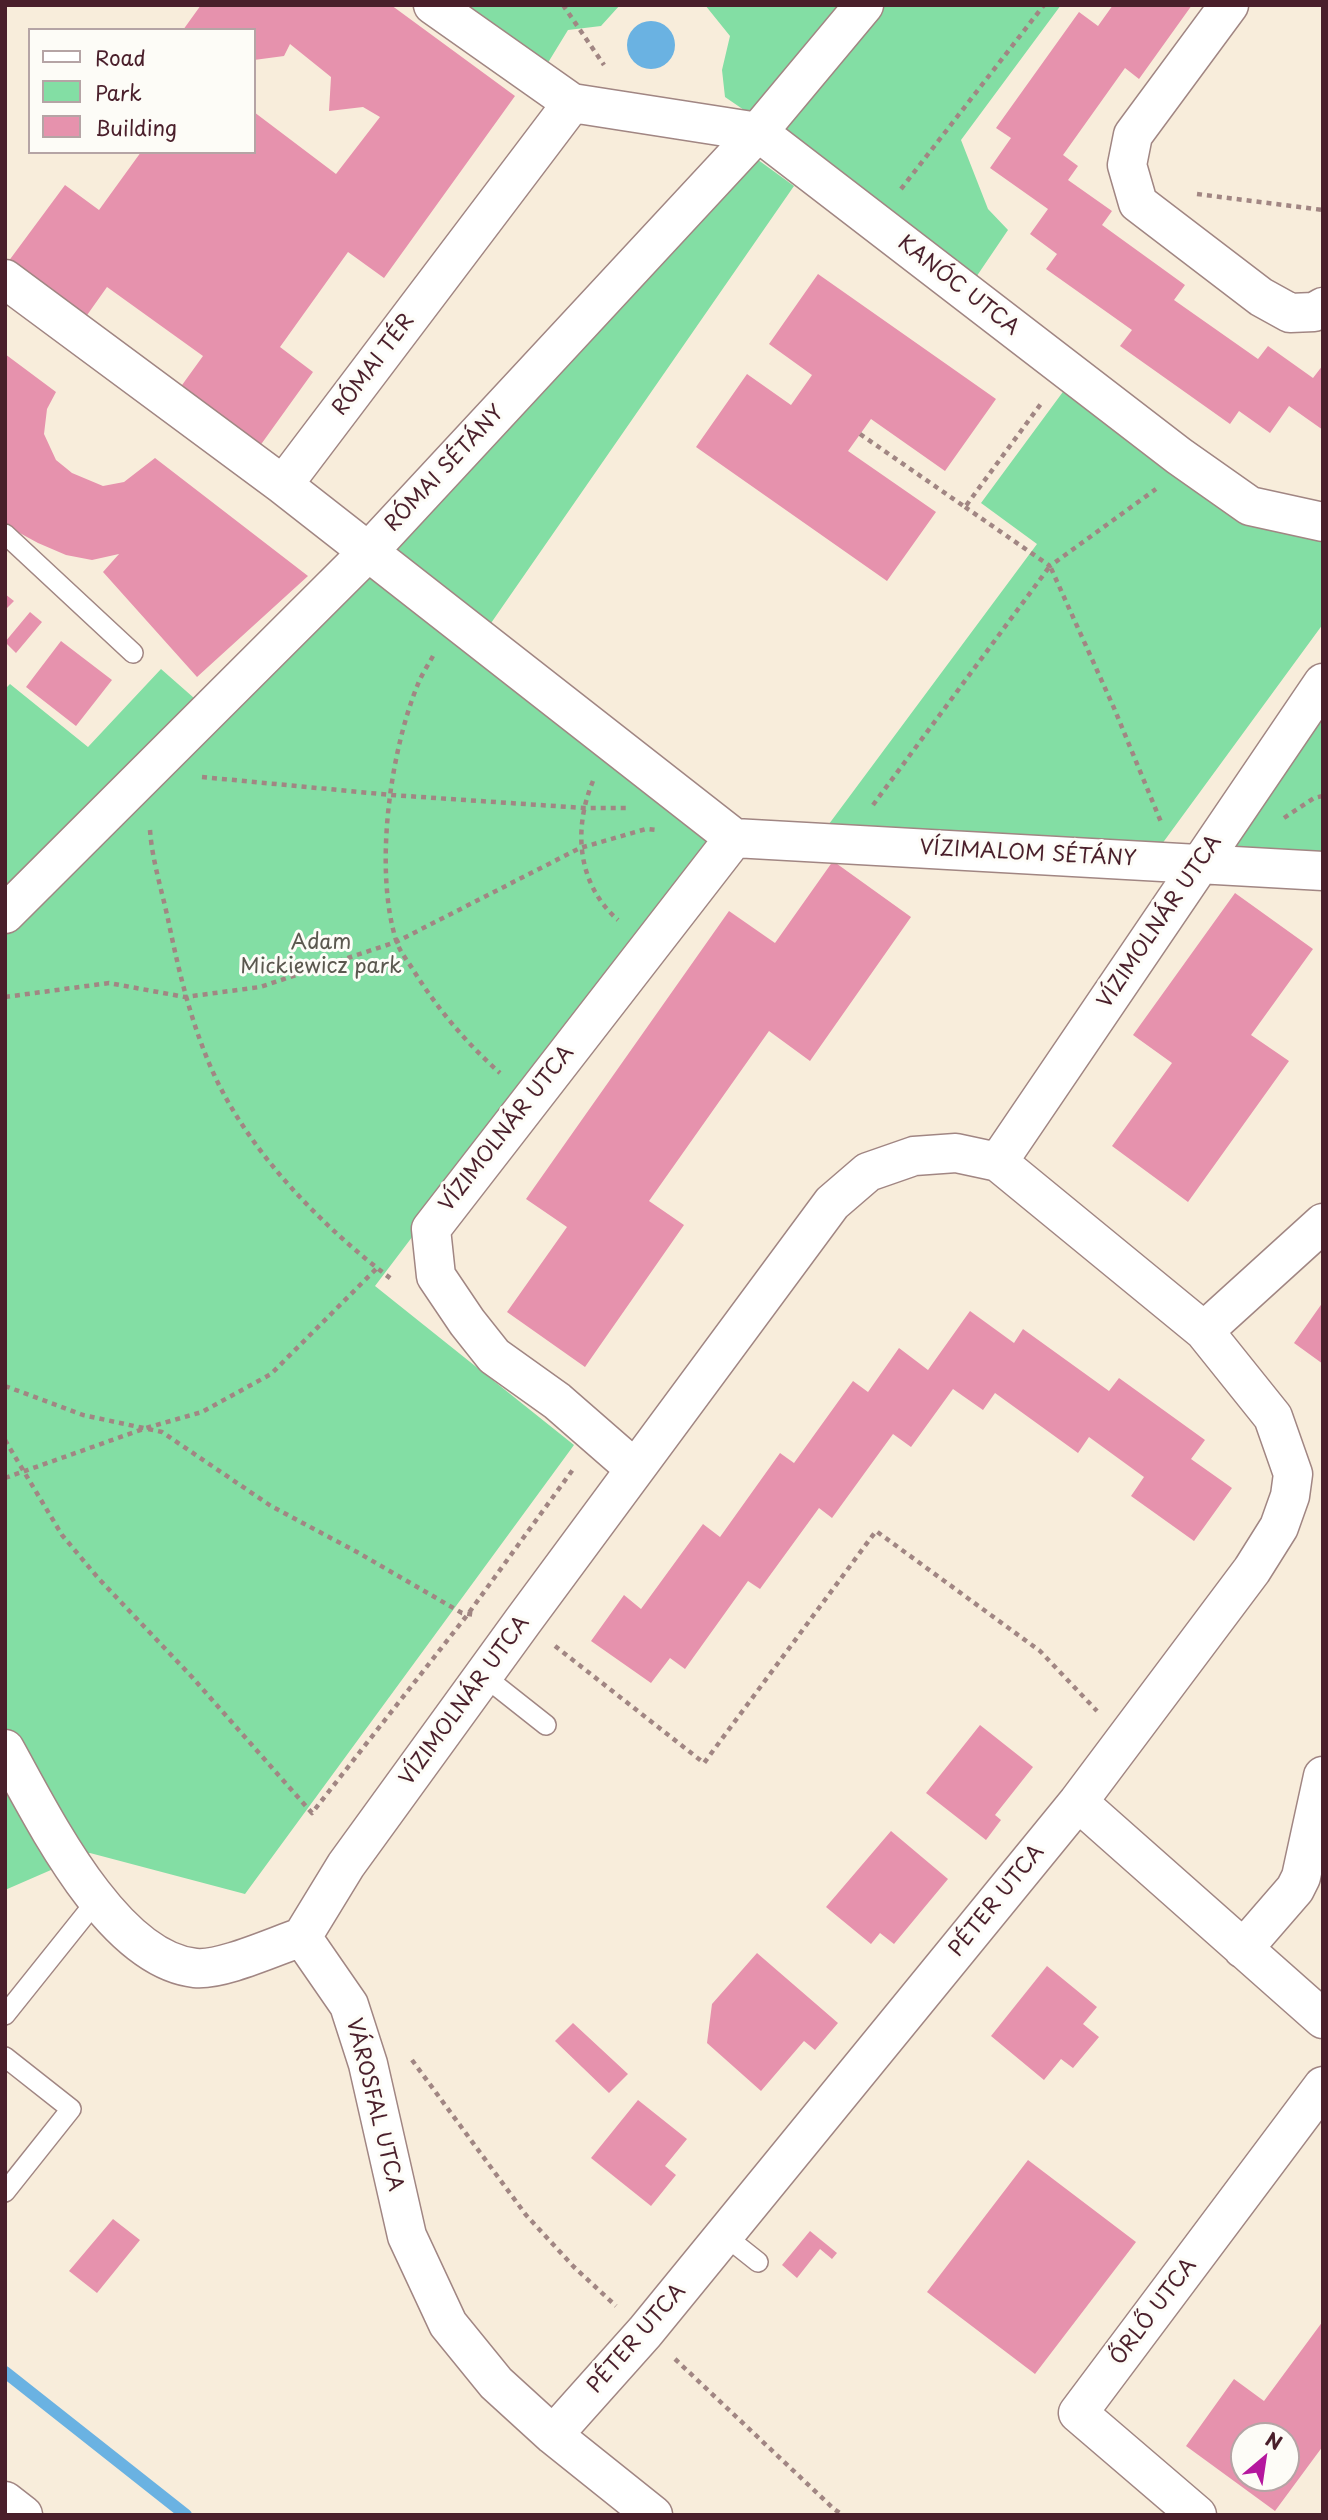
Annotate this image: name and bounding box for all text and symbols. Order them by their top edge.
legend [28,28,256,154]
text: Road [95,41,146,73]
text: Park [95,76,142,108]
text: Building [95,111,177,143]
street label: KANÓC UTCA [892,231,1024,341]
street label: RÓMAI TÉR [328,309,420,421]
street label: RÓMAI SÉTÁNY [380,401,510,537]
street label: VÍZIMOLNÁR UTCA [1093,831,1227,1013]
street label: VÍZIMALOM SÉTÁNY [919,836,1137,872]
park label: Adam Mickiewicz park [240,930,402,980]
street label: VÍZIMOLNÁR UTCA [434,1041,580,1217]
street label: VÍZIMOLNÁR UTCA [395,1611,535,1791]
street label: PÉTER UTCA [944,1840,1050,1962]
street label: VÁROSFAL UTCA [340,2016,408,2194]
street label: ŐRLŐ UTCA [1106,2254,1202,2370]
street label: PÉTER UTCA [583,2279,691,2399]
north arrow [1230,2422,1300,2492]
text: N [1261,2424,1288,2456]

